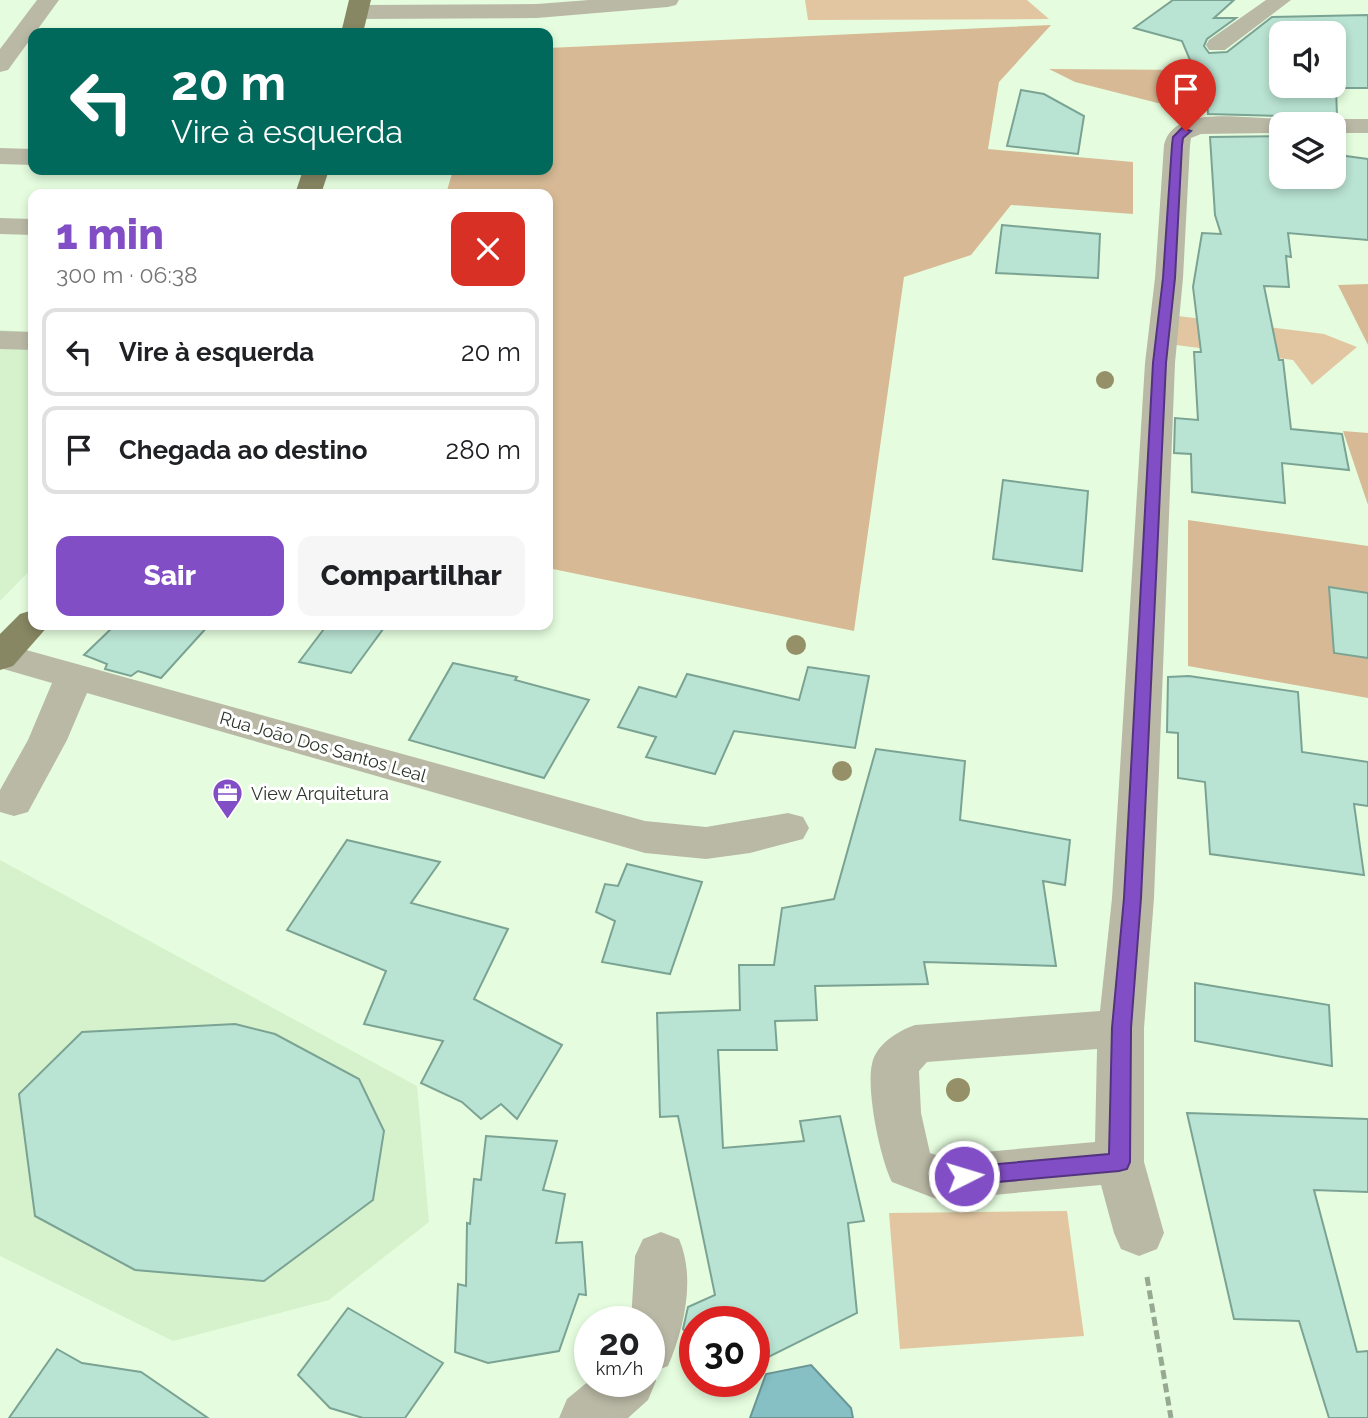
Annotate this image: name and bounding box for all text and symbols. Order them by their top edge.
map controls [1269,21,1346,189]
button: sound [1269,21,1346,98]
text: 20 m [171,54,286,111]
icon: left [56,56,147,147]
pin [1156,59,1216,131]
icon: arrive [1167,70,1205,108]
button: layers [1269,112,1346,189]
text: Vire à esquerda [171,113,403,150]
text: 1 min [56,210,164,259]
button: close [451,212,525,286]
text: 300 m · 06:38 [56,261,198,288]
icon: left [60,333,98,371]
text: Vire à esquerda [119,337,314,367]
text: 20 m [461,337,521,367]
icon: arrive [60,431,98,469]
text: Chegada ao destino [119,435,368,465]
text: 280 m [446,435,521,465]
button: Sair [56,536,284,616]
button: Compartilhar [298,536,525,616]
street label: Rua João Dos Santos Leal [217,707,429,786]
office icon: View Arquitetura [211,777,245,821]
place label: View Arquitetura [251,783,389,804]
position arrow [927,1139,1001,1213]
speed limit sign: 30 [679,1306,770,1397]
text: 20 [599,1322,640,1363]
text: km/h [596,1358,643,1379]

